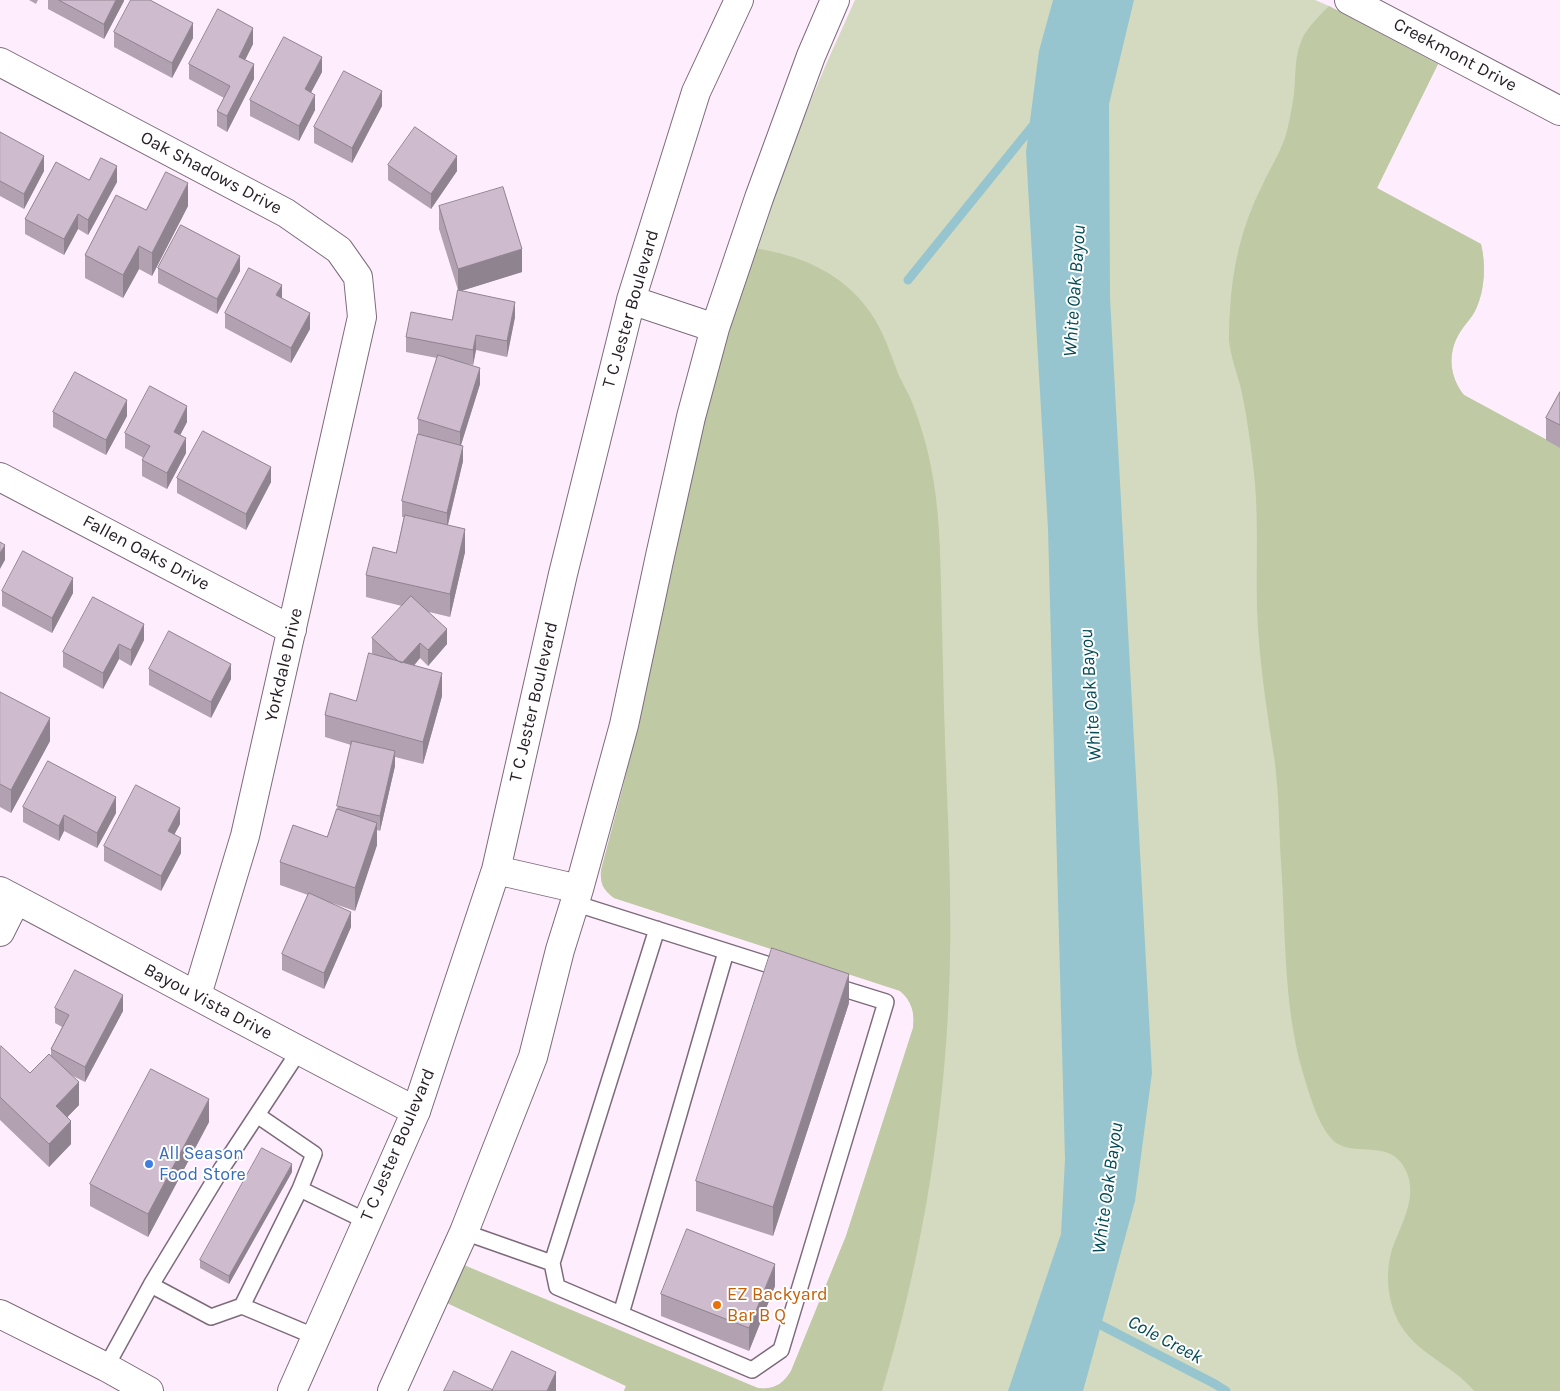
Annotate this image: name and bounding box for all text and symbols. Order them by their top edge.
street label: Creekmont Drive [1390,13,1520,97]
street label: Oak Shadows Drive [137,127,285,219]
water label: White Oak Bayou [1059,224,1091,358]
street label: T C Jester Boulevard [598,227,664,391]
street label: Fallen Oaks Drive [79,510,213,596]
street label: Yorkdale Drive [260,606,308,724]
street label: T C Jester Boulevard [505,620,563,784]
water label: White Oak Bayou [1075,628,1107,762]
street label: Bayou Vista Drive [140,959,276,1045]
street label: T C Jester Boulevard [356,1065,440,1225]
water label: White Oak Bayou [1087,1121,1129,1255]
place label: All Season Food Store [159,1143,246,1186]
marker: All Season Food Store [143,1158,155,1170]
place label: EZ Backyard Bar B Q [727,1284,828,1326]
marker: EZ Backyard Bar B Q [711,1299,723,1311]
water label: Cole Creek [1124,1311,1206,1369]

